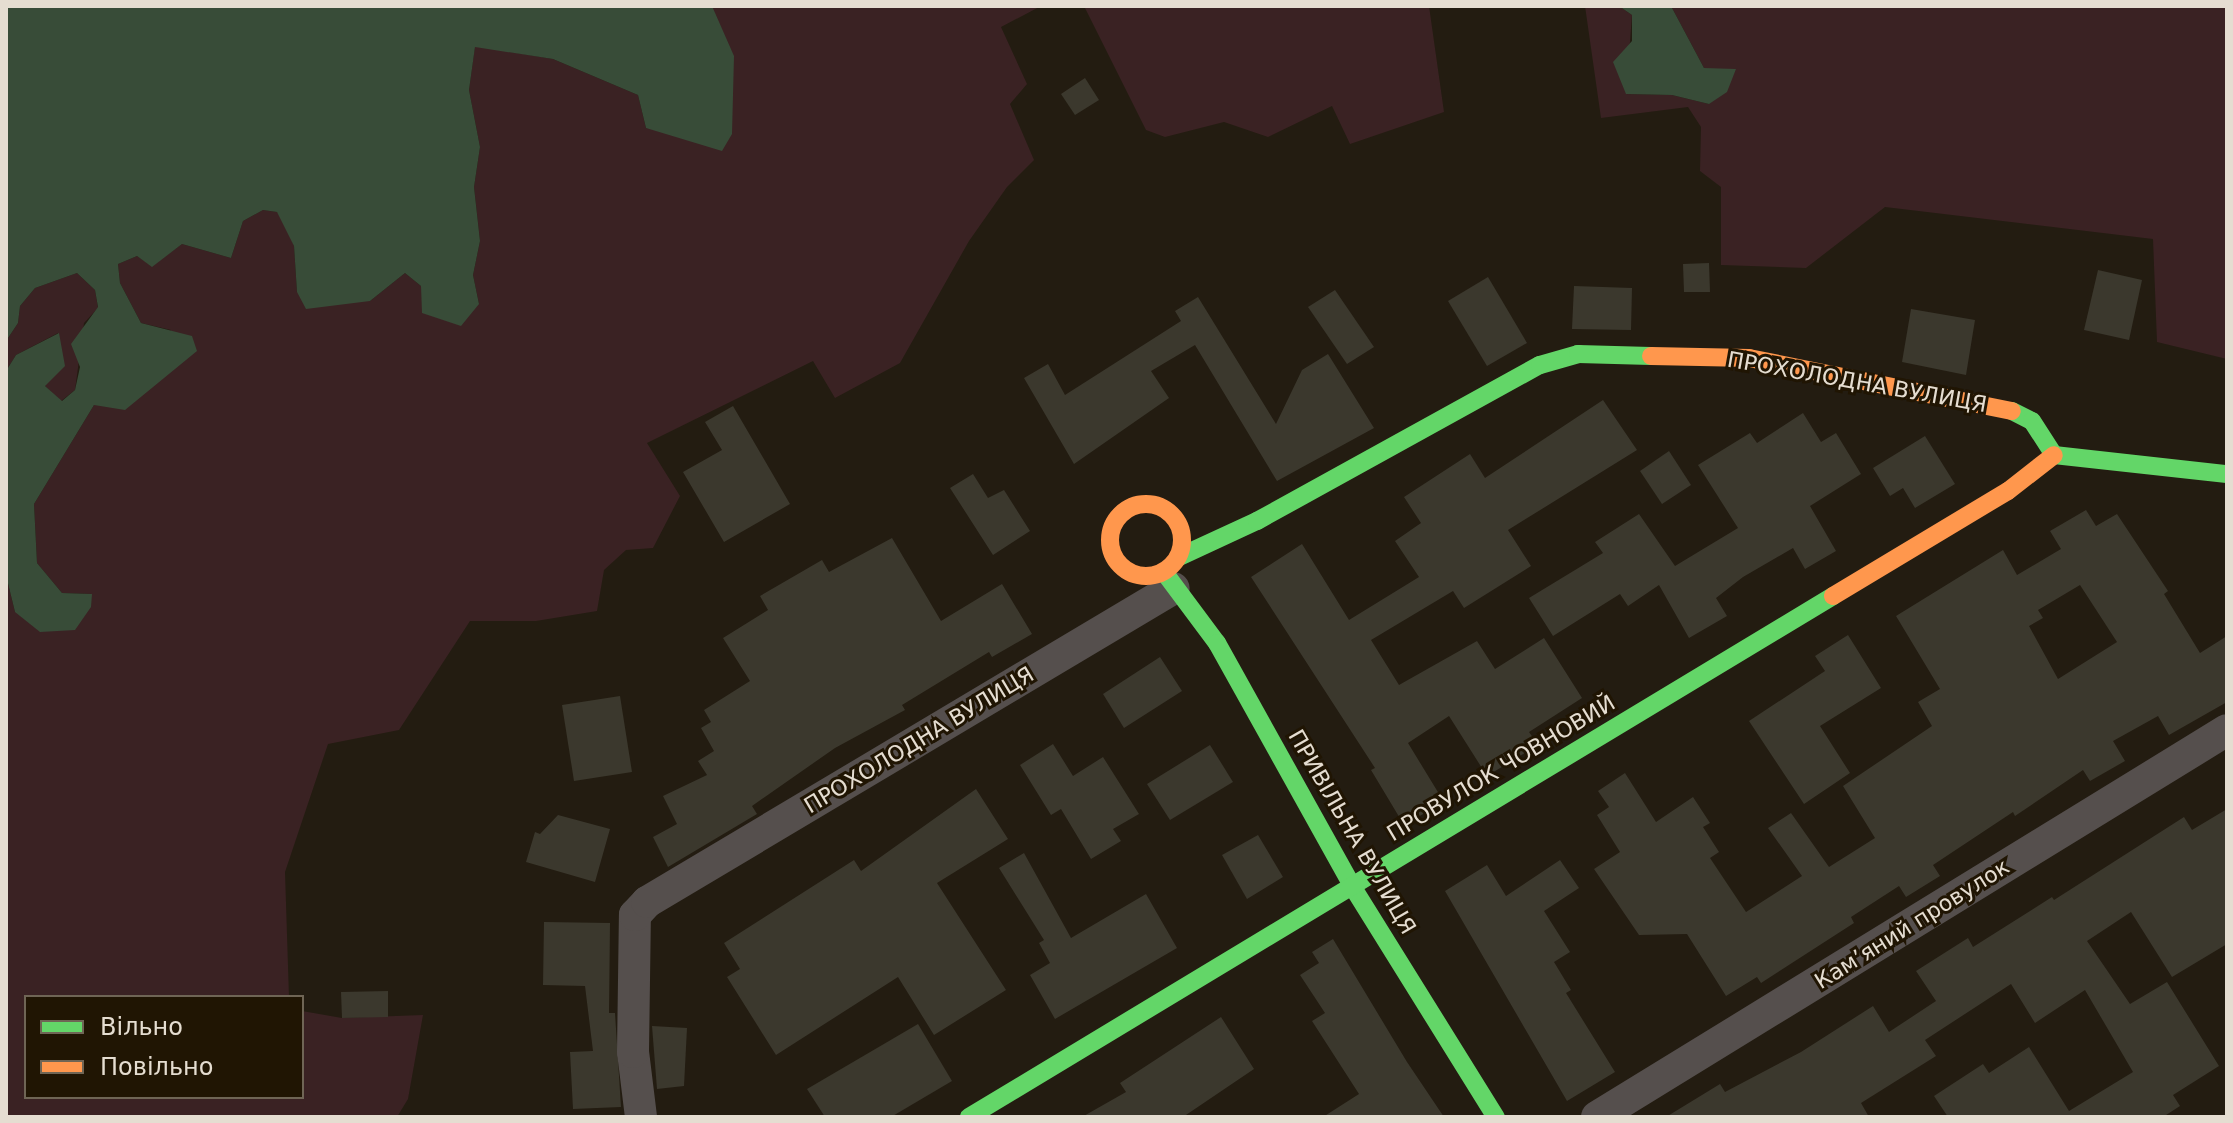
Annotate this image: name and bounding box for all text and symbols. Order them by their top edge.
street label: ПРОХОЛОДНА ВУЛИЦЯ [1725,346,1989,418]
street label: ПРОХОЛОДНА ВУЛИЦЯ [799,661,1039,819]
street label: ПРОВУЛОК ЧОВНОВИЙ [1382,689,1620,847]
street label: ПРИВІЛЬНА ВУЛИЦЯ [1283,725,1421,939]
street label: Камʼяний провулок [1810,853,2014,995]
legend [24,995,304,1099]
text: Вільно [100,1013,183,1041]
text: Повільно [100,1053,213,1081]

